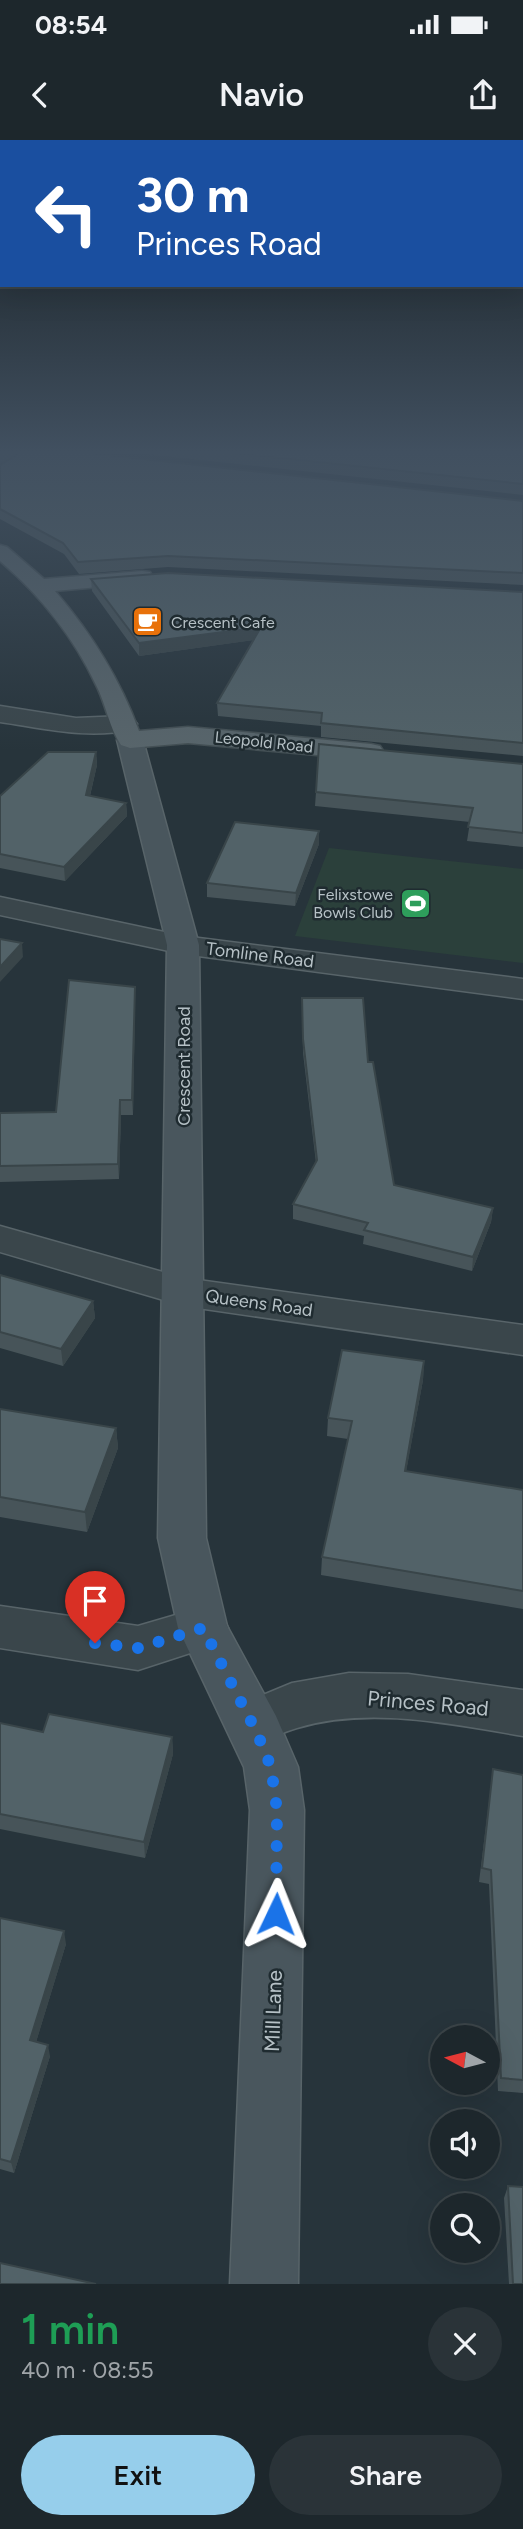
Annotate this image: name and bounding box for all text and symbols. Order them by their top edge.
text: 08:54 [35,9,107,41]
icon: back [21,76,59,114]
text: Navio [219,76,304,114]
icon: share [464,76,502,114]
text: 30 m [136,165,249,224]
icon: left [21,168,112,259]
text: Princes Road [136,225,322,263]
cafe icon: Crescent Cafe [131,605,165,639]
place label: Crescent Cafe [171,613,275,632]
street label: Leopold Road [214,727,314,757]
place label: Felixstowe Bowls Club [313,885,393,922]
sports icon: Felixstowe Bowls Club [399,886,433,920]
street label: Tomline Road [205,937,315,973]
street label: Crescent Road [173,1006,195,1126]
street label: Queens Road [204,1285,314,1321]
pin [65,1571,125,1643]
icon: arrive [76,1582,114,1620]
street label: Princes Road [366,1685,490,1721]
position arrow [239,1877,313,1951]
street label: Mill Lane [259,1970,287,2052]
north arrow [430,2025,500,2095]
map controls [430,2025,500,2263]
button: sound [430,2109,500,2179]
button: search [430,2193,500,2263]
text: 1 min [21,2304,119,2355]
button: close [428,2307,502,2381]
text: 40 m · 08:55 [21,2356,154,2384]
button: Exit [21,2435,255,2515]
button: Share [269,2435,502,2515]

